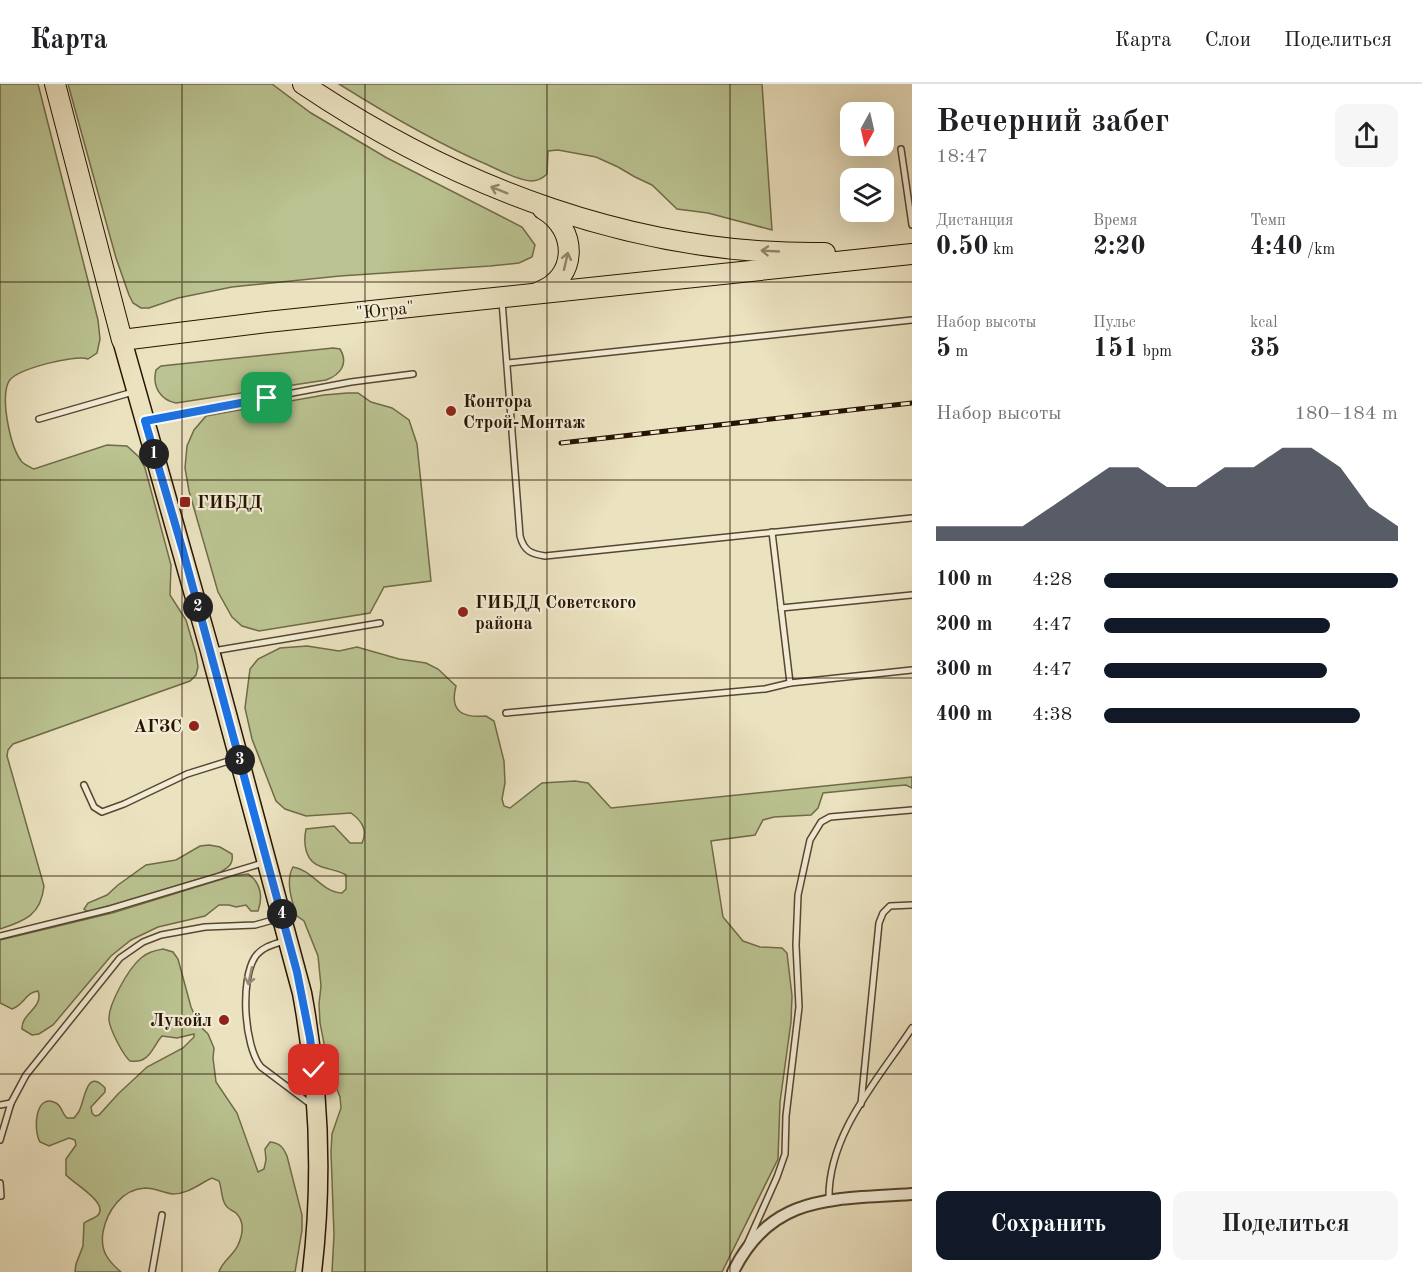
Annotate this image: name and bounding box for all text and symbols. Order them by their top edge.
text: Карта [30,27,108,55]
text: Карта [1115,30,1172,51]
text: Слои [1205,30,1251,51]
text: Поделиться [1284,30,1392,51]
north arrow [840,102,894,156]
map controls [840,102,894,222]
button: share [1335,104,1398,167]
text: Вечерний забег [936,106,1169,139]
text: 18:47 [936,147,988,167]
button: layers [840,168,894,222]
one-way arrow [490,184,509,195]
text: Дистанция [936,213,1013,229]
text: Время [1093,213,1137,229]
text: Темп [1250,213,1286,229]
text: 0.50 [936,234,989,260]
text: 2:20 [1093,234,1146,260]
text: 4:40 [1250,234,1303,260]
text: km [989,242,1014,258]
text: /km [1303,242,1335,258]
one-way arrow [760,246,780,257]
one-way arrow [561,252,573,271]
street label: "Югра" [355,299,415,323]
text: Набор высоты [936,315,1036,331]
text: Пульс [1093,315,1136,331]
text: kcal [1250,315,1278,331]
text: 5 [936,336,951,362]
text: 151 [1093,336,1138,362]
text: 35 [1250,336,1280,362]
text: m [951,344,968,360]
text: bpm [1138,344,1172,360]
pin [241,372,292,423]
icon: arrive [250,381,283,414]
place label: Контора Строй-Монтаж [463,393,586,432]
marker: Контора Строй-Монтаж [444,404,458,418]
text: Набор высоты [936,404,1062,424]
text: 180–184 m [1295,404,1398,424]
pin: 1 [139,439,169,469]
text: 1 [149,446,159,462]
place label: ГИБДД [197,494,262,512]
marker: ГИБДД [178,495,192,509]
text: 100 m [936,570,992,590]
text: 4:28 [1032,570,1072,590]
pin: 2 [183,592,213,622]
place label: ГИБДД Советского района [475,594,636,633]
text: 2 [193,599,203,615]
marker: ГИБДД Советского района [456,605,470,619]
text: 200 m [936,615,992,635]
text: 4:47 [1032,615,1072,635]
text: 300 m [936,660,992,680]
text: 4:47 [1032,660,1072,680]
text: 400 m [936,705,992,725]
text: 4:38 [1032,705,1072,725]
place label: АГЗС [133,718,182,736]
marker: АГЗС [187,719,201,733]
pin: 3 [225,745,255,775]
text: 3 [235,752,245,768]
pin: 4 [267,899,297,929]
text: 4 [277,906,287,922]
one-way arrow [244,966,255,985]
place label: Лукойл [150,1012,212,1030]
marker: Лукойл [217,1013,231,1027]
pin [288,1044,339,1095]
icon: check [297,1053,330,1086]
button: Сохранить [936,1191,1161,1260]
button: Поделиться [1173,1191,1398,1260]

